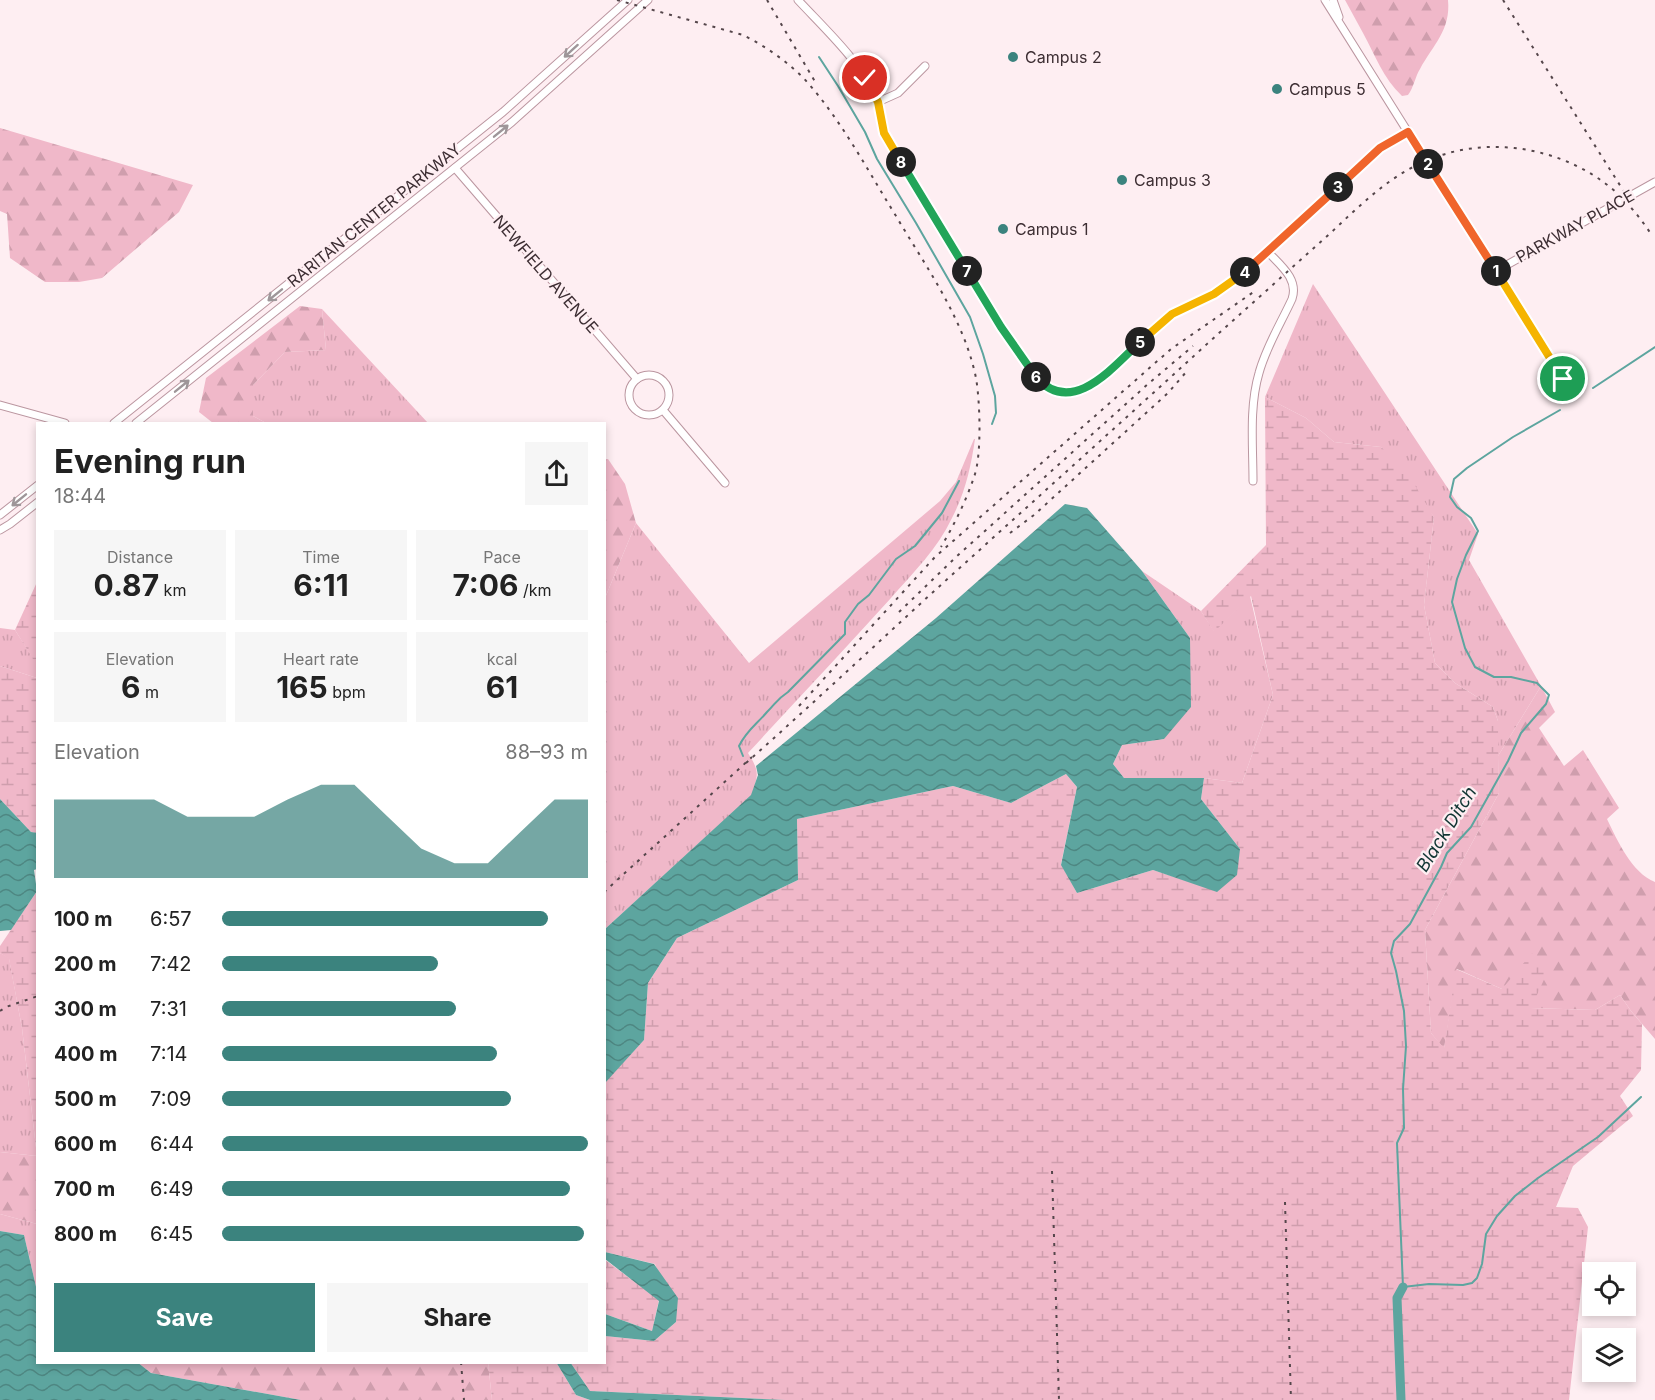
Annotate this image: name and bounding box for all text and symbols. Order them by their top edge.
one-way arrow [564,44,579,58]
place label: Campus 2 [1025,47,1102,67]
marker: Campus 2 [1006,50,1020,64]
pin [839,52,890,103]
icon: check [848,61,881,94]
place label: Campus 5 [1289,79,1366,99]
marker: Campus 5 [1270,82,1284,96]
one-way arrow [493,125,509,138]
street label: RARITAN CENTER PARKWAY [283,139,465,291]
pin: 8 [886,147,916,177]
pin: 2 [1413,149,1443,179]
text: 8 [896,152,906,172]
text: 2 [1423,154,1433,174]
place label: Campus 3 [1134,170,1211,190]
pin: 3 [1323,172,1353,202]
marker: Campus 3 [1115,173,1129,187]
text: 3 [1333,177,1343,197]
street label: PARKWAY PLACE [1512,185,1638,267]
street label: NEWFIELD AVENUE [489,211,603,337]
place label: Campus 1 [1015,219,1088,239]
marker: Campus 1 [996,222,1010,236]
pin: 7 [952,256,982,286]
pin: 1 [1481,256,1511,286]
pin: 4 [1230,257,1260,287]
text: 7 [962,261,972,281]
text: 1 [1493,261,1499,281]
text: 4 [1240,262,1250,282]
one-way arrow [267,288,283,301]
pin: 5 [1125,327,1155,357]
text: 5 [1135,332,1145,352]
pin [1537,353,1588,404]
pin: 6 [1021,362,1051,392]
icon: arrive [1546,362,1579,395]
text: 6 [1031,367,1041,387]
one-way arrow [173,380,189,393]
text: Evening run [54,441,246,481]
button: share [525,442,588,505]
text: 18:44 [54,484,106,508]
one-way arrow [11,493,27,506]
text: Distance [107,547,173,567]
text: Time [302,547,340,567]
text: Pace [483,547,521,567]
text: 0.87 [94,567,159,603]
text: 6:11 [293,567,349,603]
text: 7:06 [452,567,519,603]
text: km [159,580,186,600]
text: /km [519,580,552,600]
text: Elevation [106,649,174,669]
text: Heart rate [283,649,359,669]
text: kcal [487,649,517,669]
text: 6 [121,669,140,705]
text: 165 [276,669,328,705]
text: 61 [486,669,518,705]
text: m [140,682,159,702]
text: bpm [328,682,366,702]
text: Elevation [54,740,140,764]
text: 88–93 m [505,740,588,764]
water label: Black Ditch [1412,783,1480,875]
text: 100 m [54,907,113,931]
text: 6:57 [150,907,192,931]
text: 200 m [54,952,117,976]
text: 7:42 [150,952,192,976]
text: 300 m [54,997,117,1021]
text: 7:31 [150,997,187,1021]
text: 400 m [54,1042,118,1066]
text: 7:14 [150,1042,187,1066]
text: 500 m [54,1087,117,1111]
text: 7:09 [150,1087,191,1111]
text: 600 m [54,1132,117,1156]
text: 6:44 [150,1132,194,1156]
text: 700 m [54,1177,115,1201]
text: 6:49 [150,1177,194,1201]
text: 800 m [54,1222,117,1246]
text: 6:45 [150,1222,193,1246]
map controls [1582,1262,1636,1382]
button: locate [1582,1262,1636,1316]
button: Save [54,1283,315,1352]
button: Share [327,1283,588,1352]
button: layers [1582,1328,1636,1382]

